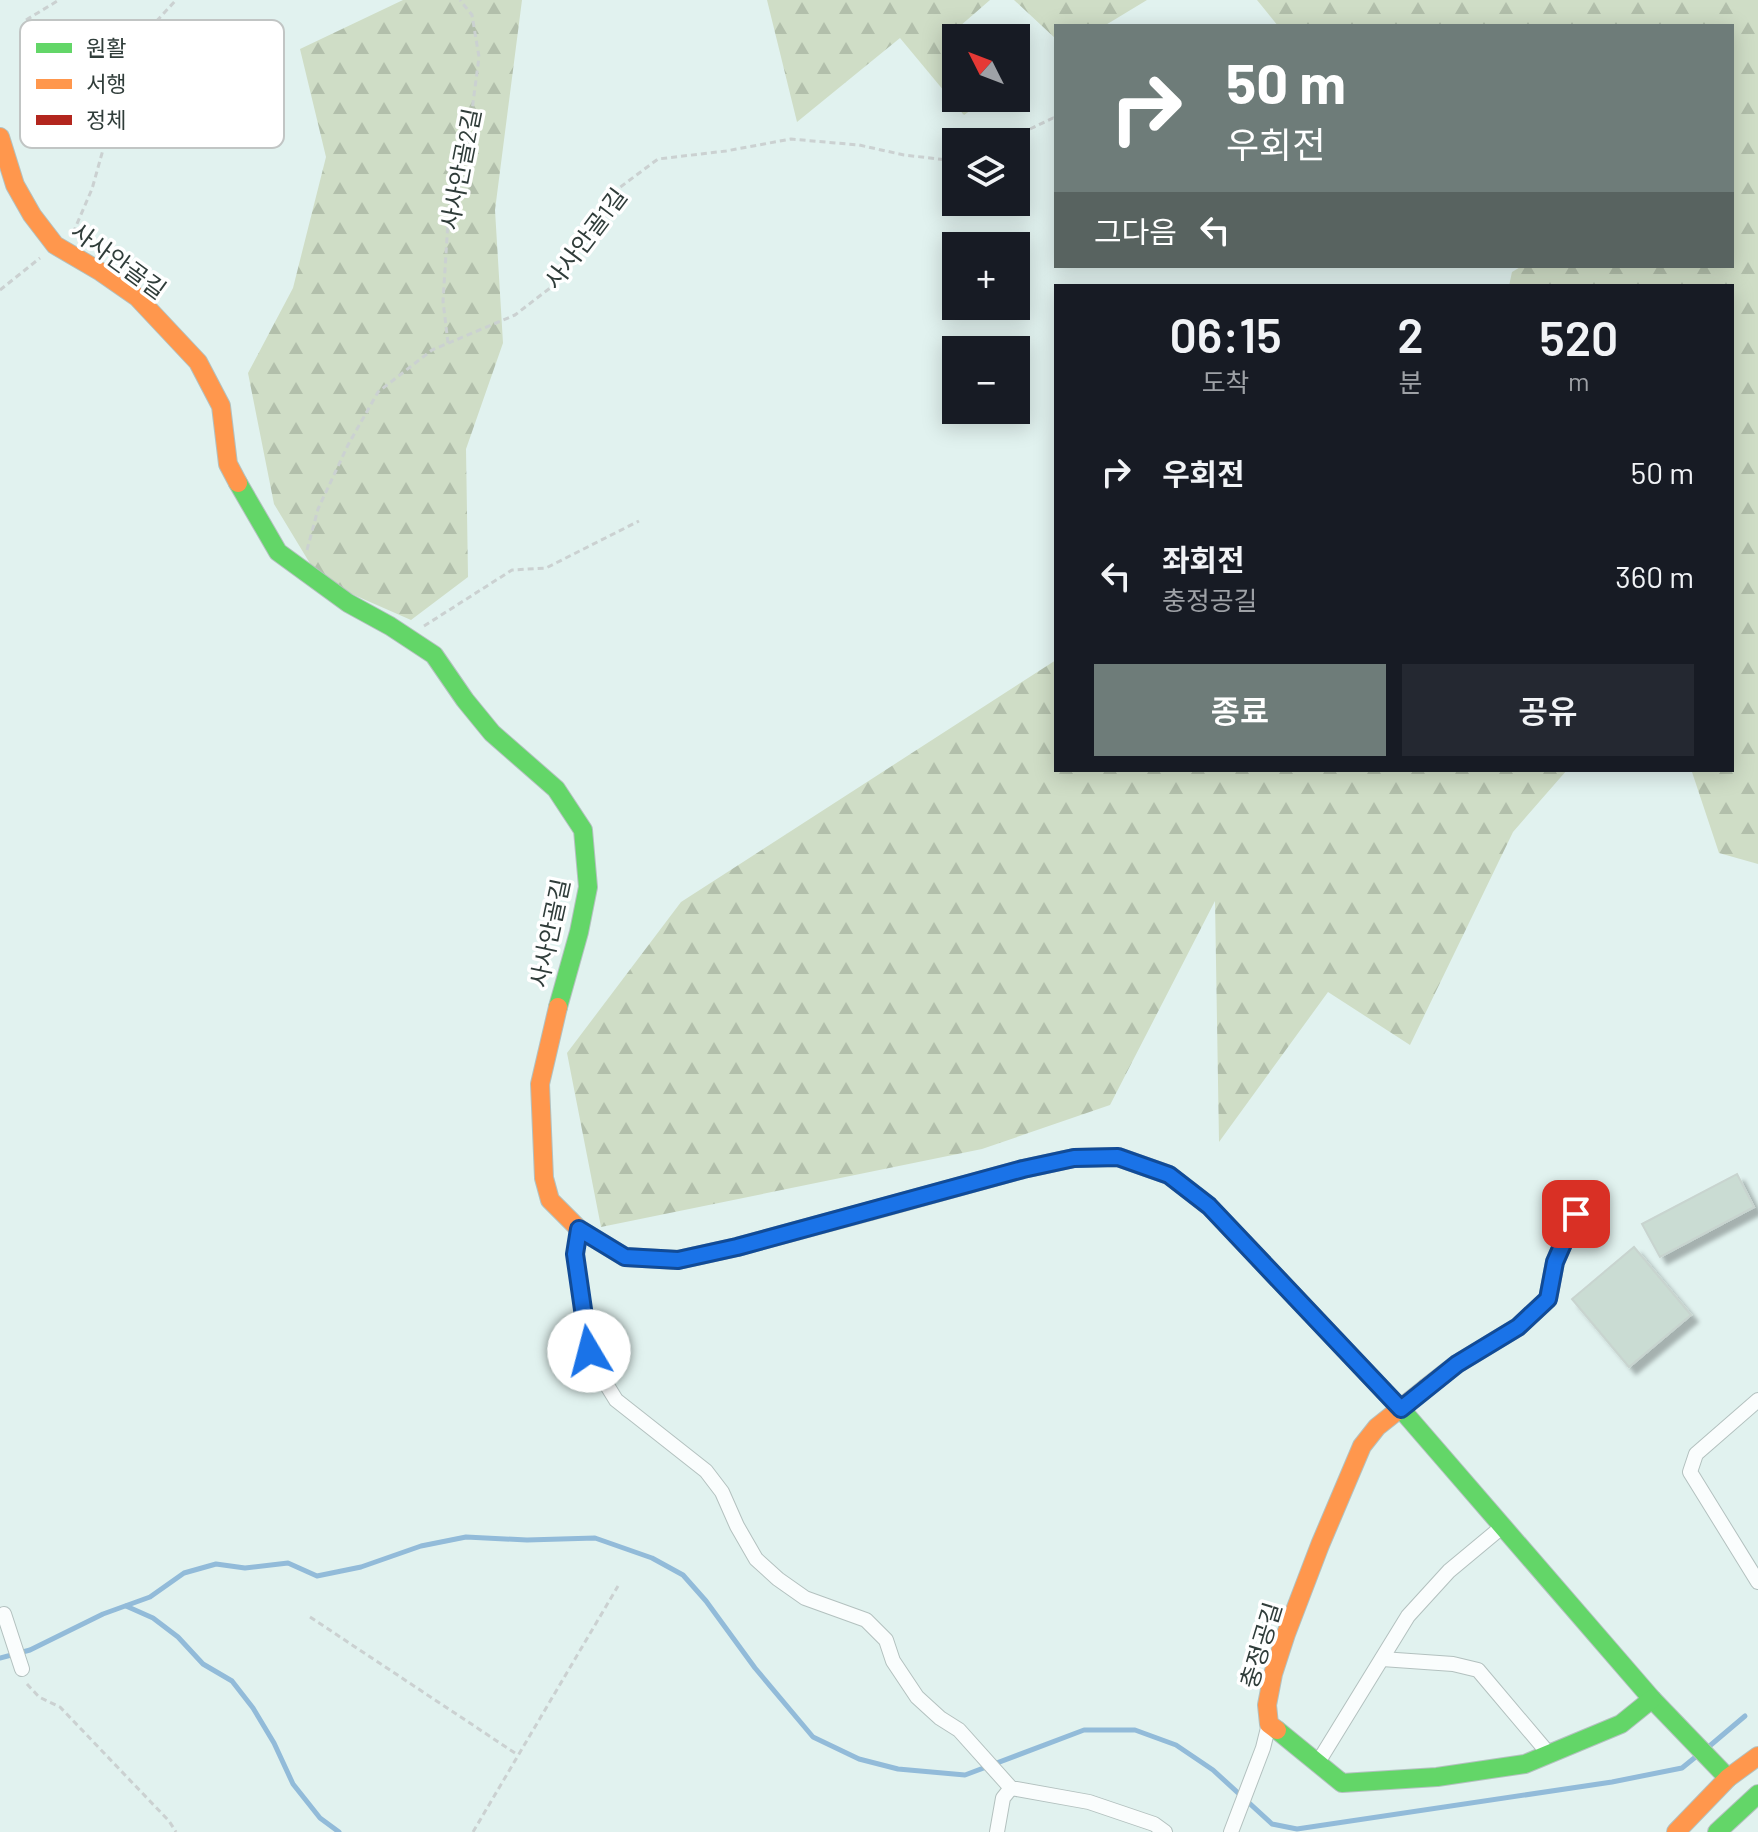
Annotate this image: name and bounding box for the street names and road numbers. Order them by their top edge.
street label: 사사안골2길 [434,106,486,232]
street label: 사사안골1길 [538,182,632,294]
street label: 사사안골길 [66,216,172,304]
street label: 사사안골길 [523,876,575,990]
street label: 충정공길 [1233,1599,1287,1691]

